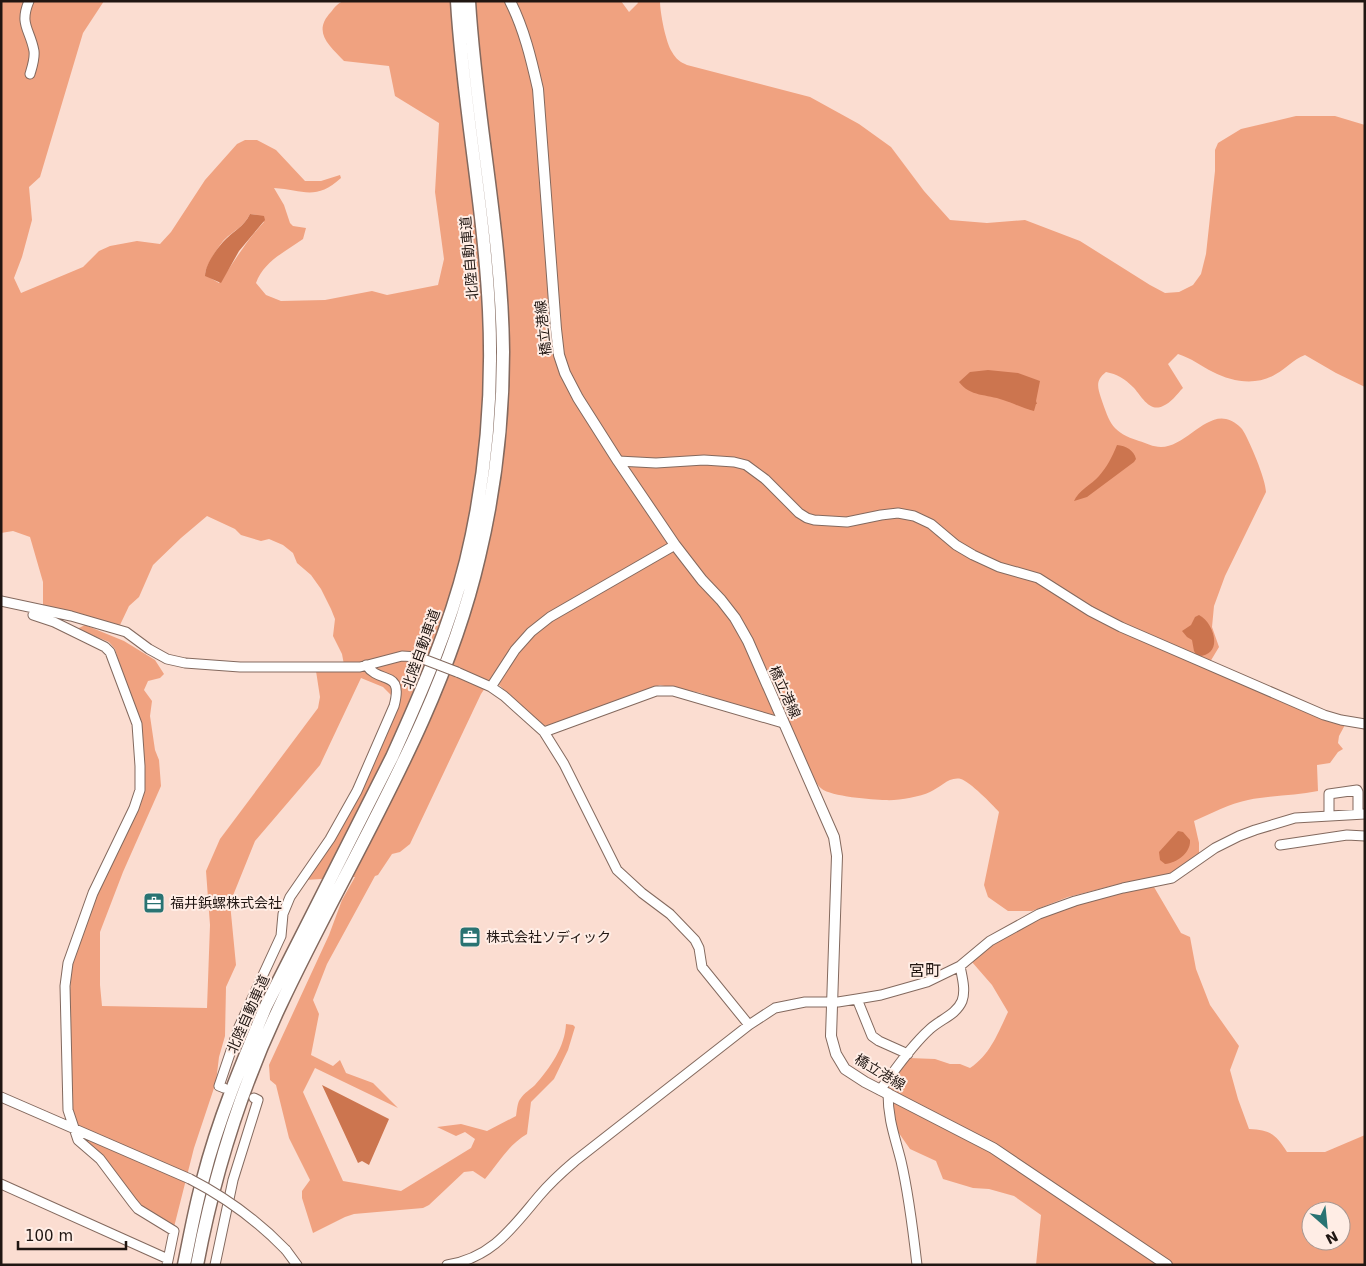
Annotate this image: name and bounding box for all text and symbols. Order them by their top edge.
street label: 北陸自動車道 [457,215,481,301]
street label: 橋立港線 [532,299,554,357]
street label: 北陸自動車道 [399,607,443,691]
street label: 橋立港線 [766,663,804,721]
office icon: 福井鋲螺株式会社 [142,891,166,915]
place label: 福井鋲螺株式会社 [170,895,282,911]
office icon: 株式会社ソディック [458,925,482,949]
place label: 株式会社ソディック [486,929,611,945]
district label: 宮町 [909,961,941,980]
street label: 北陸自動車道 [224,972,272,1056]
street label: 橋立港線 [852,1051,908,1093]
north arrow [1301,1201,1351,1251]
scale bar [18,1218,125,1250]
text: 100 m [25,1227,73,1245]
text: N [1323,1228,1341,1247]

